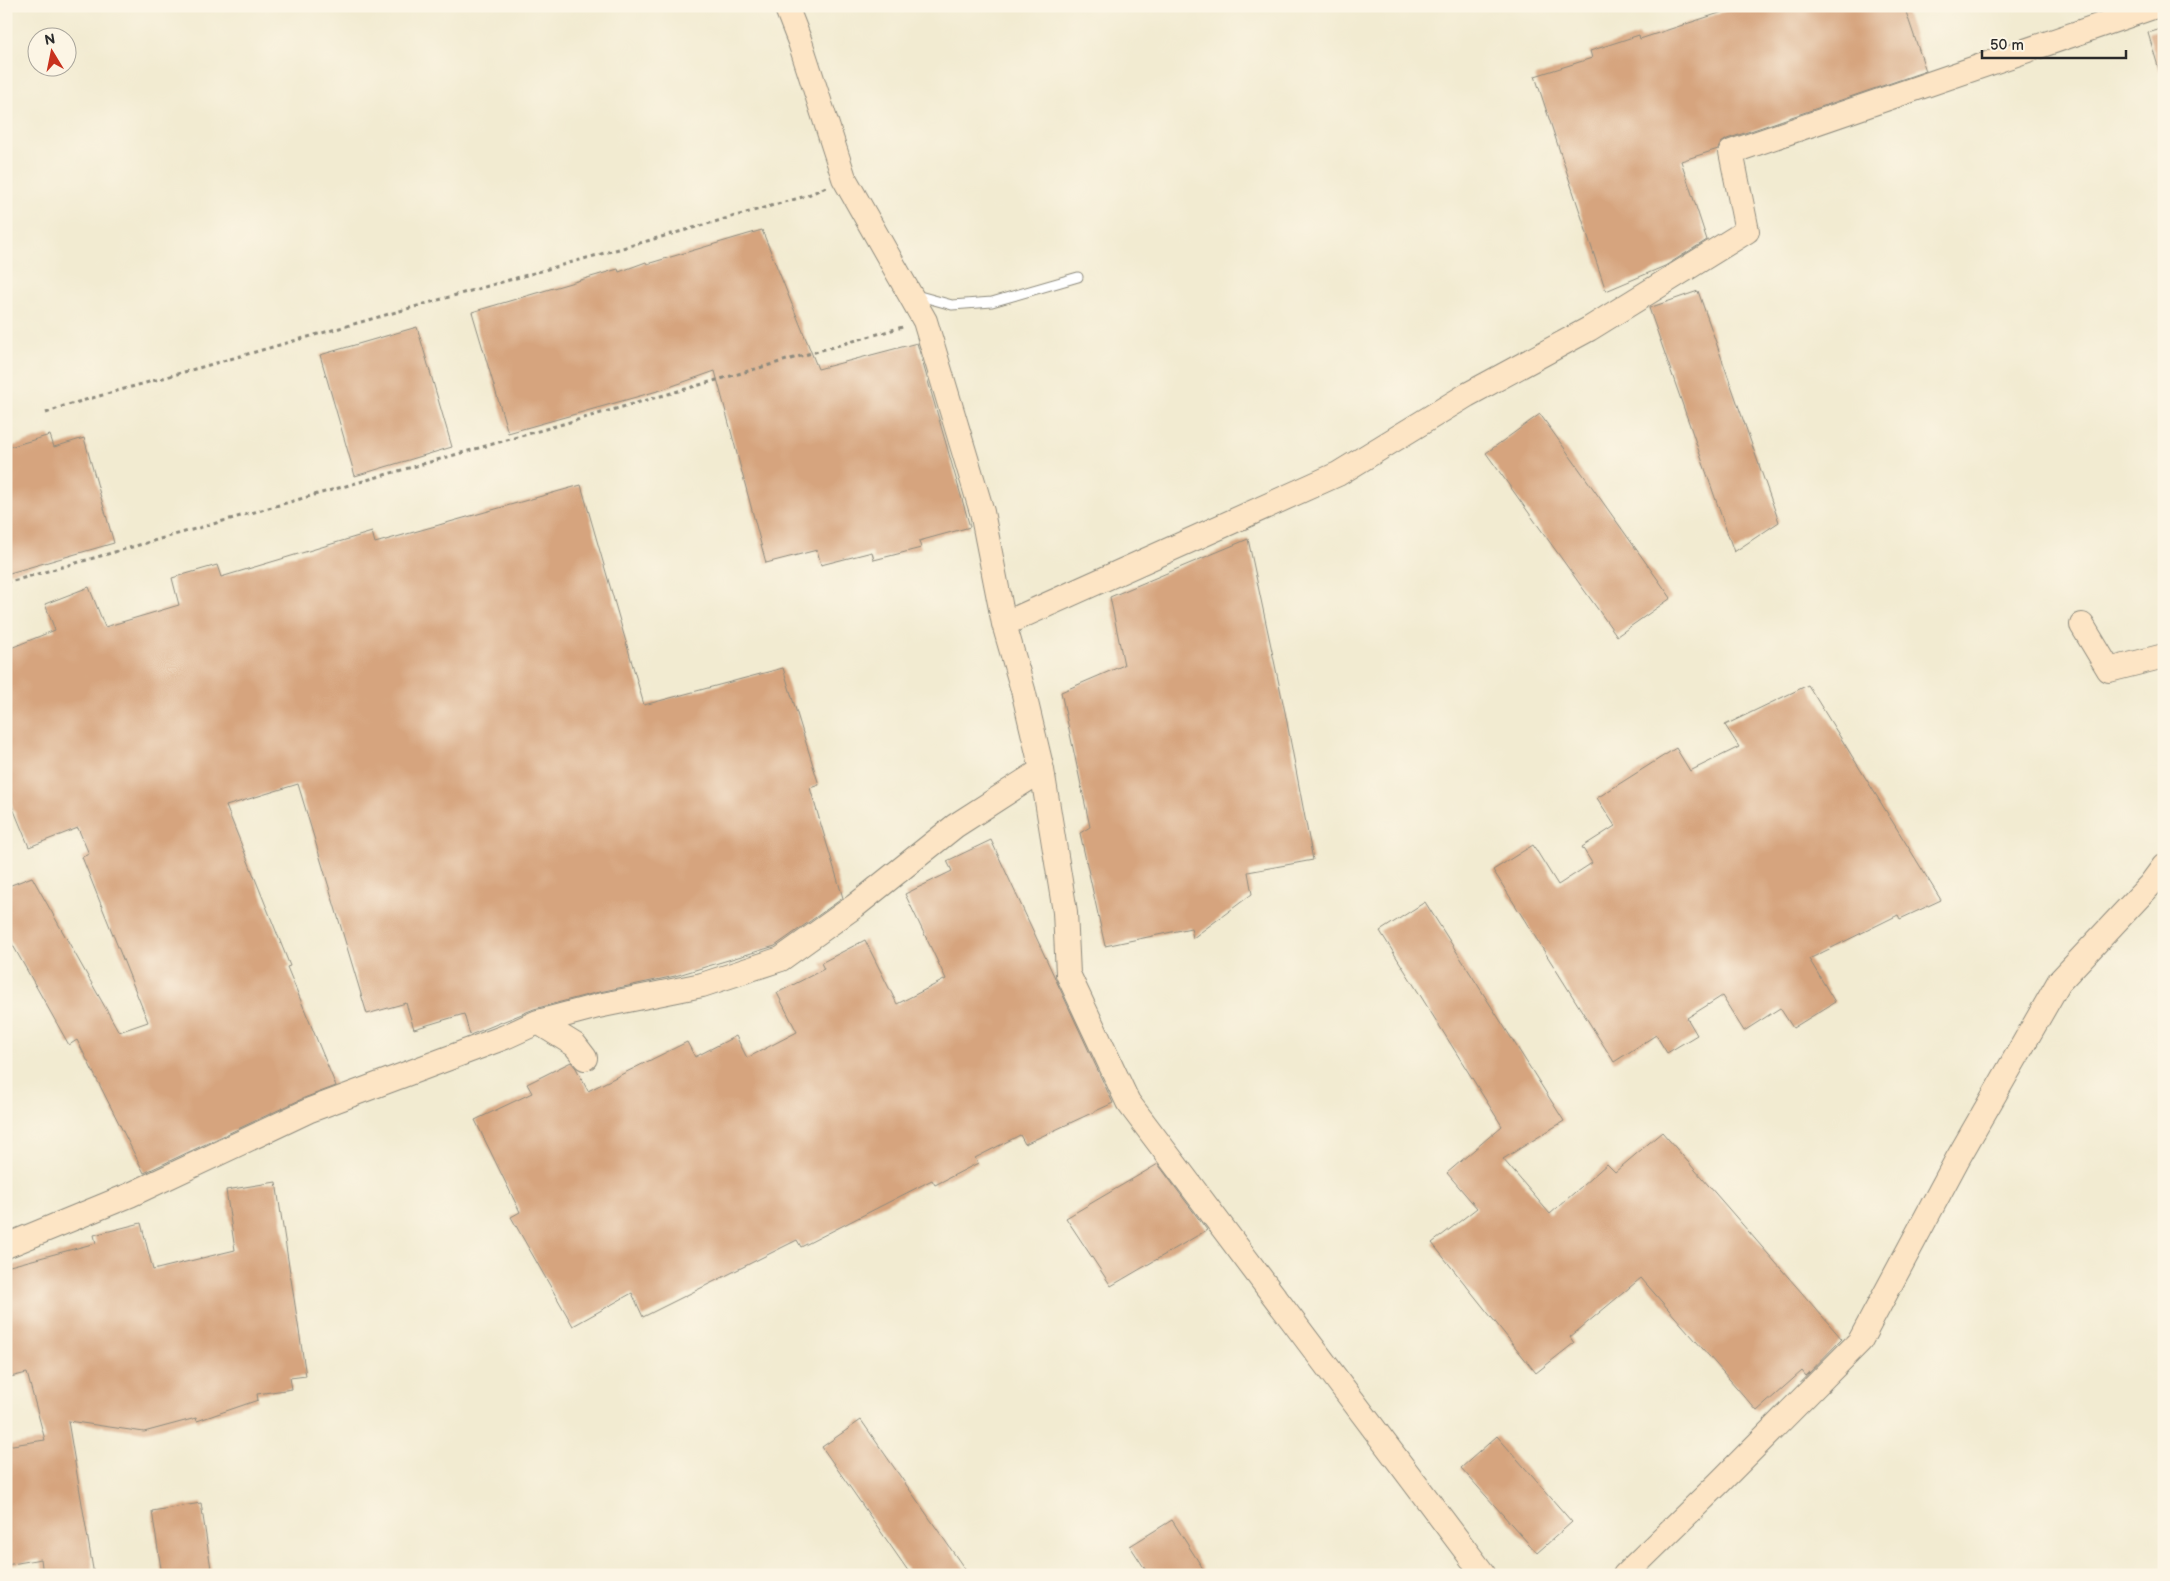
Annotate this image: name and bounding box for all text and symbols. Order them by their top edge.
north arrow [28,28,78,78]
scale bar [1982,28,2126,60]
text: N [43,30,56,49]
text: 50 m [1990,36,2024,55]

